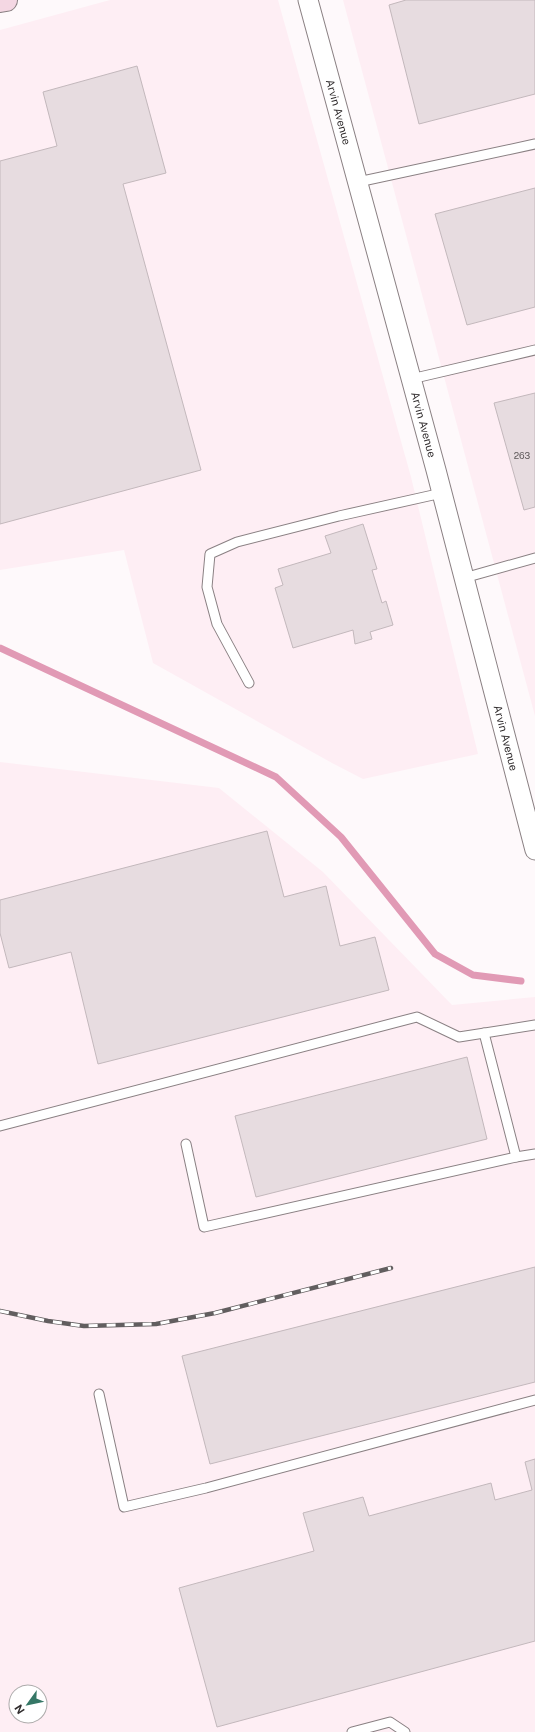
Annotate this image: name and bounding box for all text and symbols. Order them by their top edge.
street label: Arvin Avenue [324,78,353,146]
street label: Arvin Avenue [409,390,438,459]
house number: 263 [514,450,531,461]
street label: Arvin Avenue [491,704,520,772]
north arrow [8,1684,48,1724]
text: N [12,1703,27,1716]

